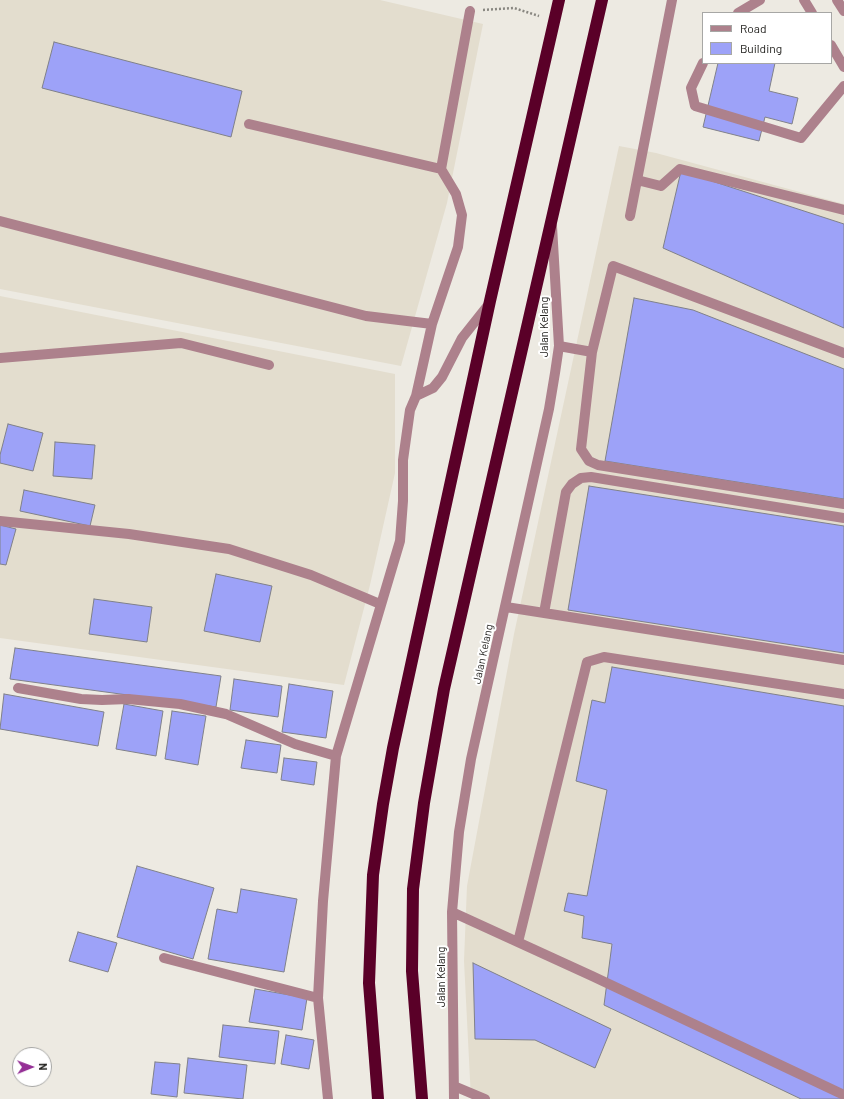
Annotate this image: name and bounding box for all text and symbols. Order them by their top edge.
legend [702,12,832,64]
text: Road [740,21,767,35]
text: Building [740,41,782,55]
street label: Jalan Kelang [537,297,551,357]
street label: Jalan Kelang [470,623,496,685]
street label: Jalan Kelang [434,947,448,1007]
north arrow [12,1047,52,1087]
text: N [37,1063,50,1071]

